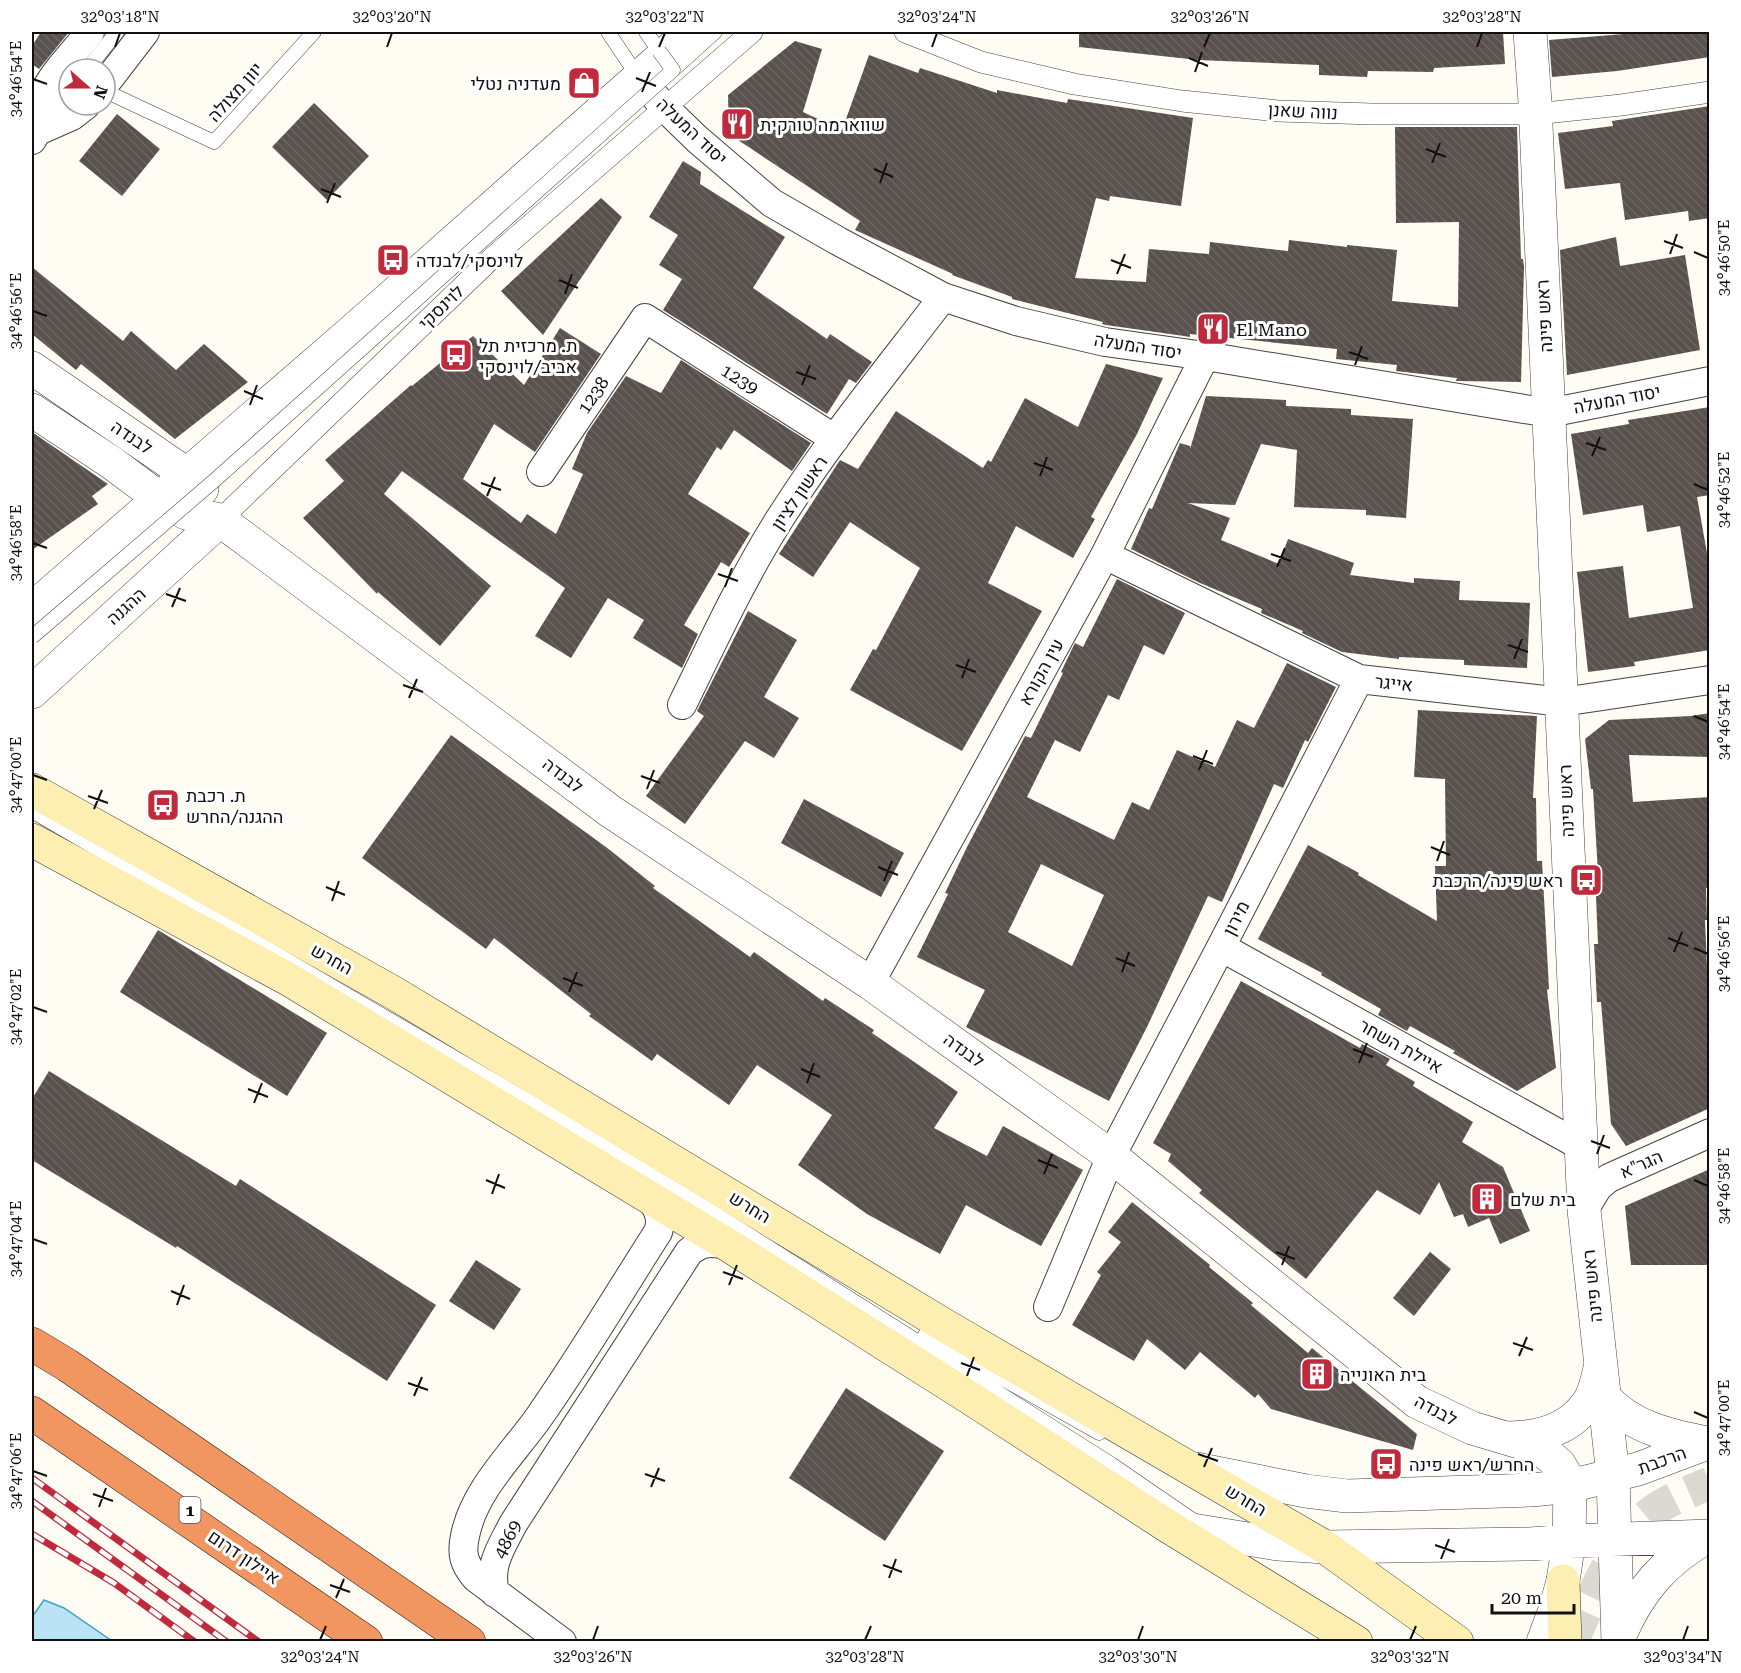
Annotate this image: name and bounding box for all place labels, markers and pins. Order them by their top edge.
shop icon: מעדניה נטלי [566,65,602,101]
place label: מעדניה נטלי [470,73,561,94]
restaurant icon: שווארמה טורקית [719,106,755,142]
place label: שווארמה טורקית [760,114,885,135]
bus stop icon: לוינסקי/לבנדה [375,242,411,278]
place label: לוינסקי/לבנדה [416,250,523,271]
restaurant icon: El Mano [1195,311,1231,347]
place label: El Mano [1236,319,1307,340]
place label: ת. מרכזית תל אביב/לוינסקי [479,335,577,377]
bus stop icon: ת. מרכזית תל אביב/לוינסקי [438,337,474,373]
place label: ת. רכבת ההגנה/החרש [186,785,283,827]
bus stop icon: ת. רכבת ההגנה/החרש [145,787,181,823]
bus stop icon: ראש פינה/הרכבת [1568,862,1604,898]
place label: ראש פינה/הרכבת [1433,870,1563,891]
building icon: בית שלם [1469,1181,1505,1217]
place label: בית שלם [1510,1189,1576,1210]
building icon: בית האונייה [1299,1356,1335,1392]
place label: בית האונייה [1340,1364,1427,1385]
bus stop icon: החרש/ראש פינה [1368,1446,1404,1482]
place label: החרש/ראש פינה [1409,1454,1534,1475]

